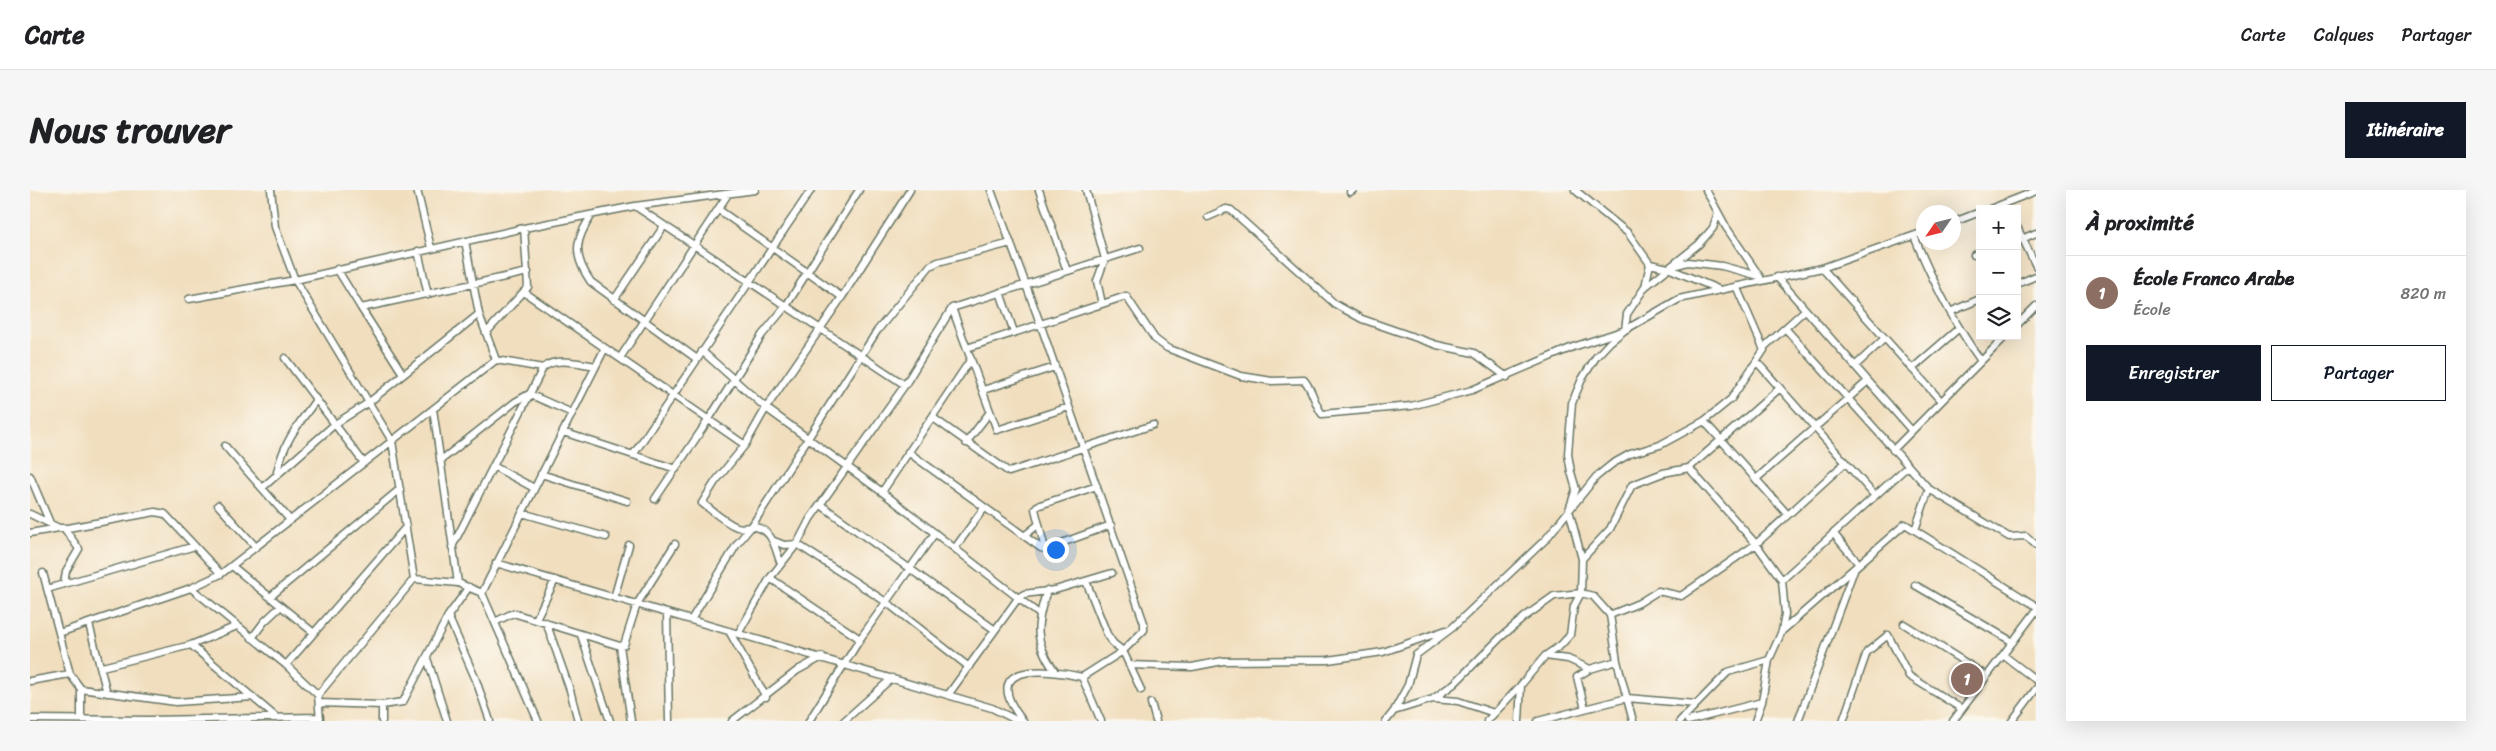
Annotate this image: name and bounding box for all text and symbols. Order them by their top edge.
text: Carte [25,14,85,56]
text: Carte [2241,19,2286,51]
text: Calques [2314,19,2374,51]
text: Partager [2402,19,2471,51]
text: Nous trouver [30,99,230,161]
button: Itinéraire [2345,102,2466,158]
text: À proximité [2086,204,2194,242]
north arrow [1916,205,1961,250]
map controls [1976,205,2021,340]
button: + [1976,205,2021,250]
button: − [1976,250,2021,295]
text: École Franco Arabe [2133,262,2294,295]
text: 1 [2099,279,2105,308]
text: 820 m [2401,279,2446,308]
button: layers [1976,295,2021,340]
text: École [2133,295,2171,324]
button: Enregistrer [2086,345,2261,401]
button: Partager [2271,345,2446,401]
your location [1043,537,1069,563]
pin: 1 [1951,660,1983,698]

